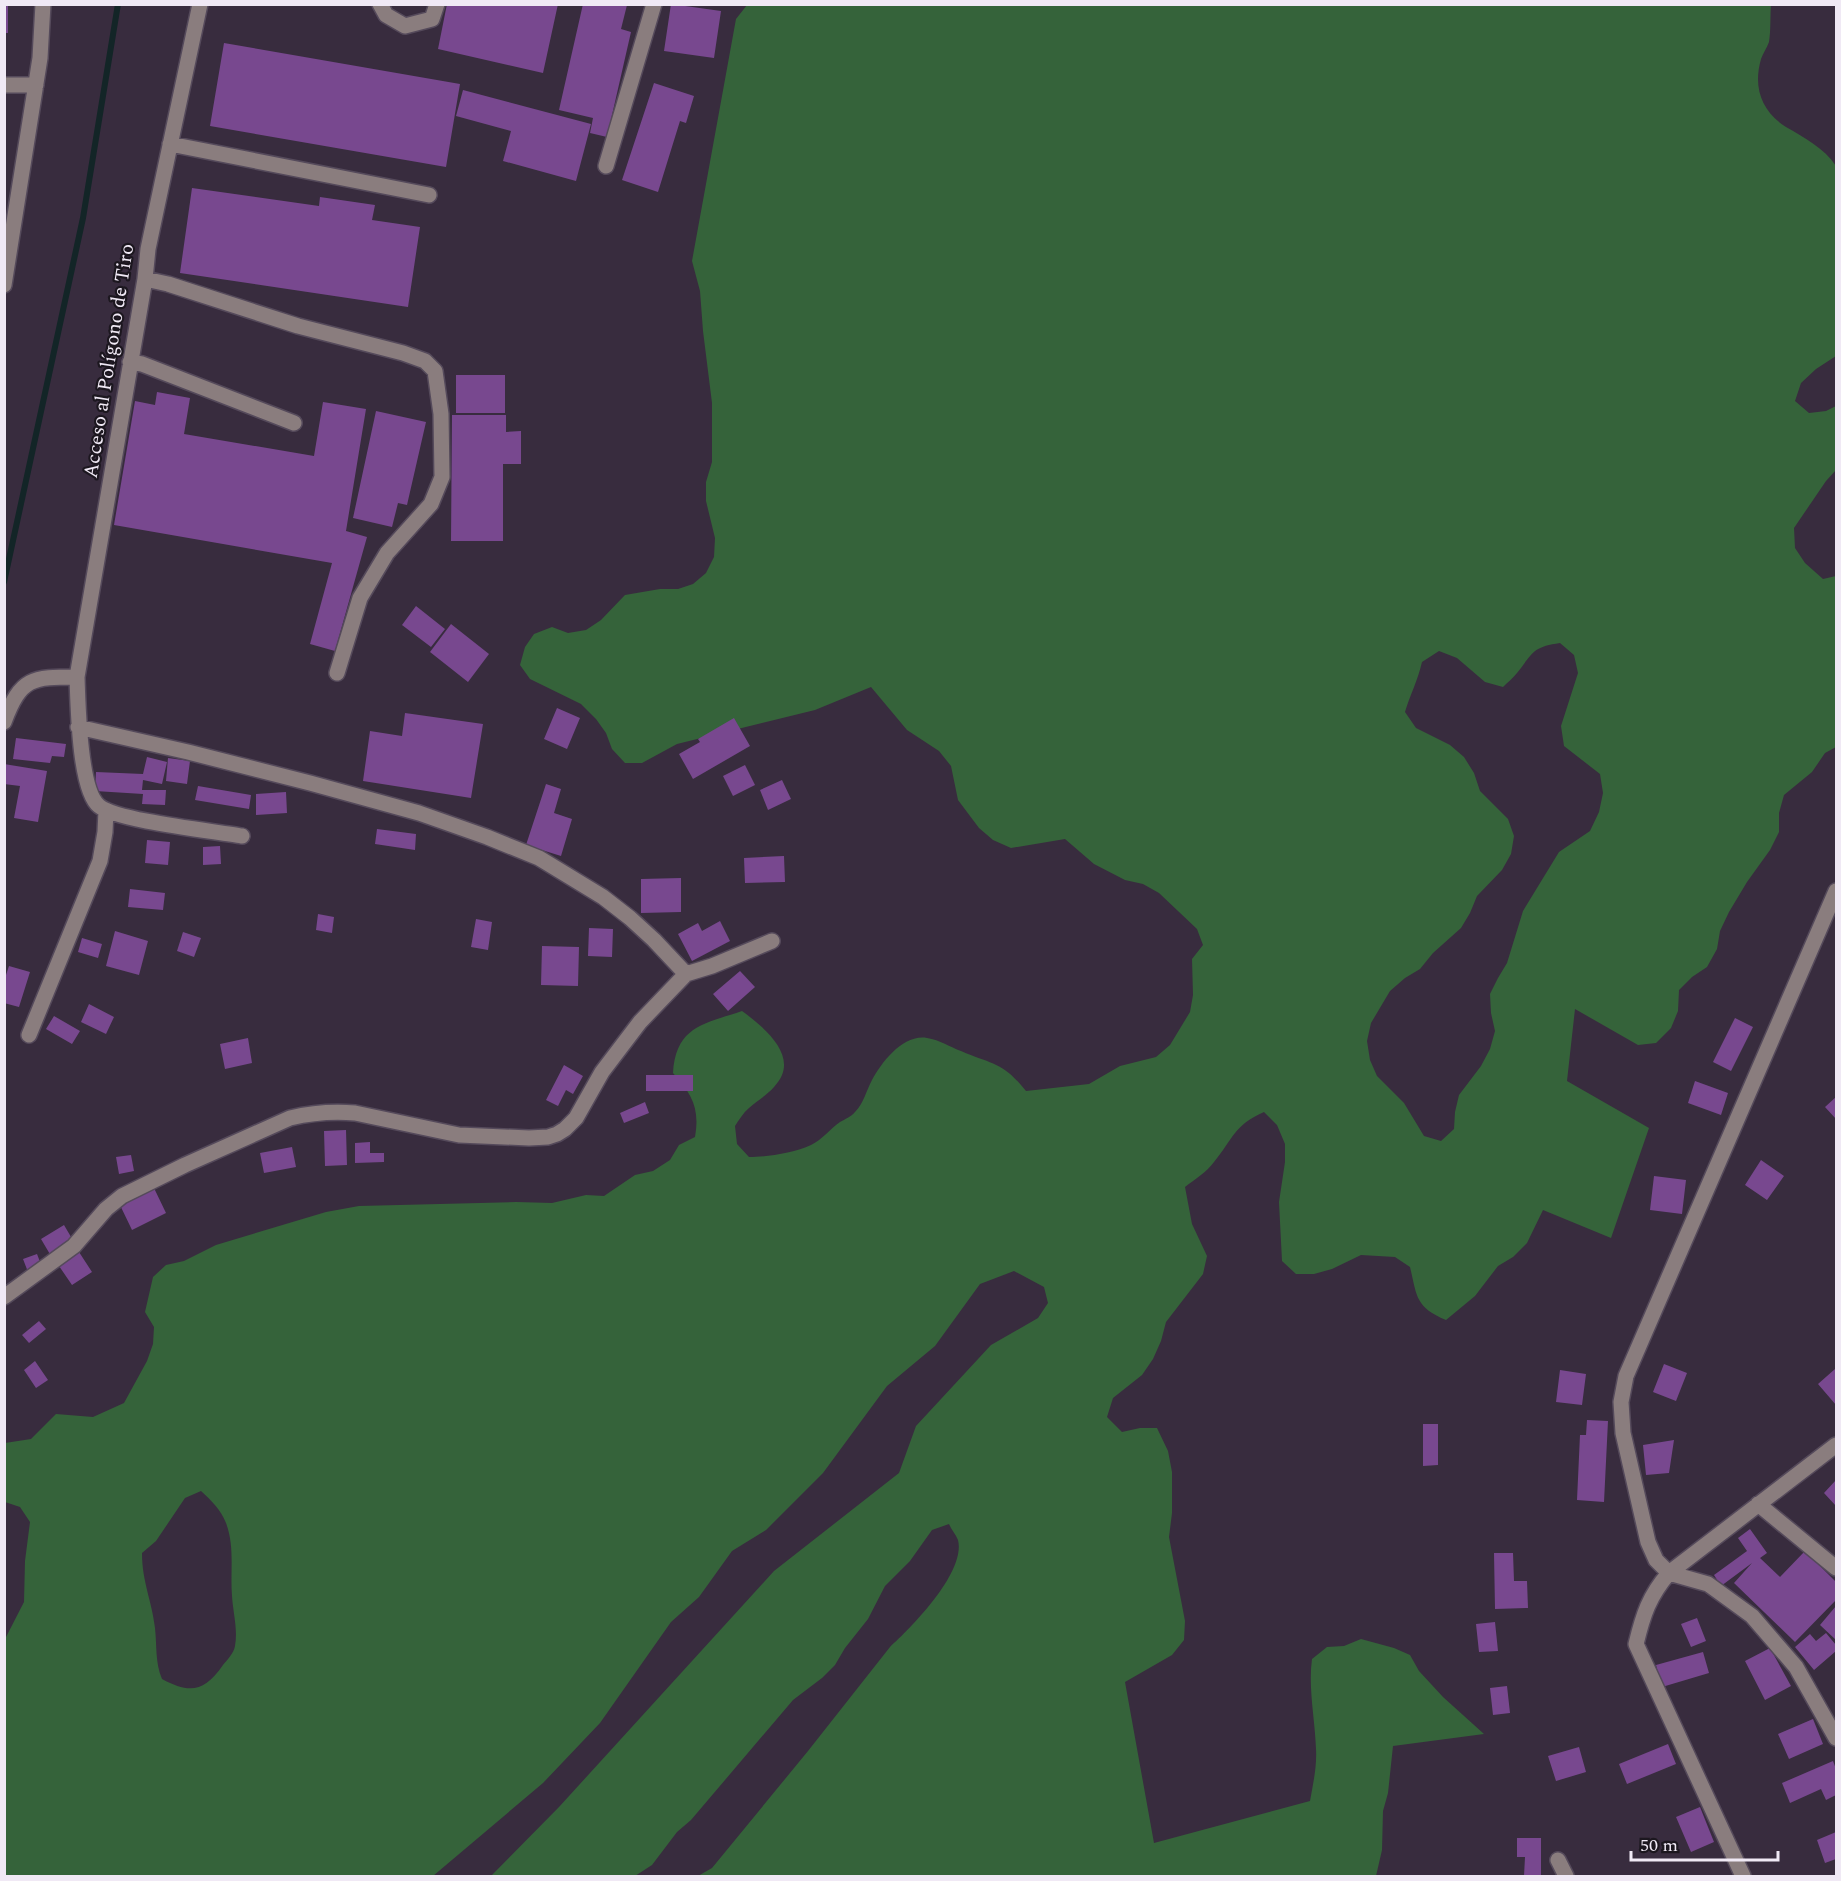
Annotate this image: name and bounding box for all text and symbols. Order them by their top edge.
street label: Acceso al Polígono de Tiro [76,242,142,480]
scale bar [1631,1824,1778,1862]
text: 50 m [1640,1832,1678,1859]

